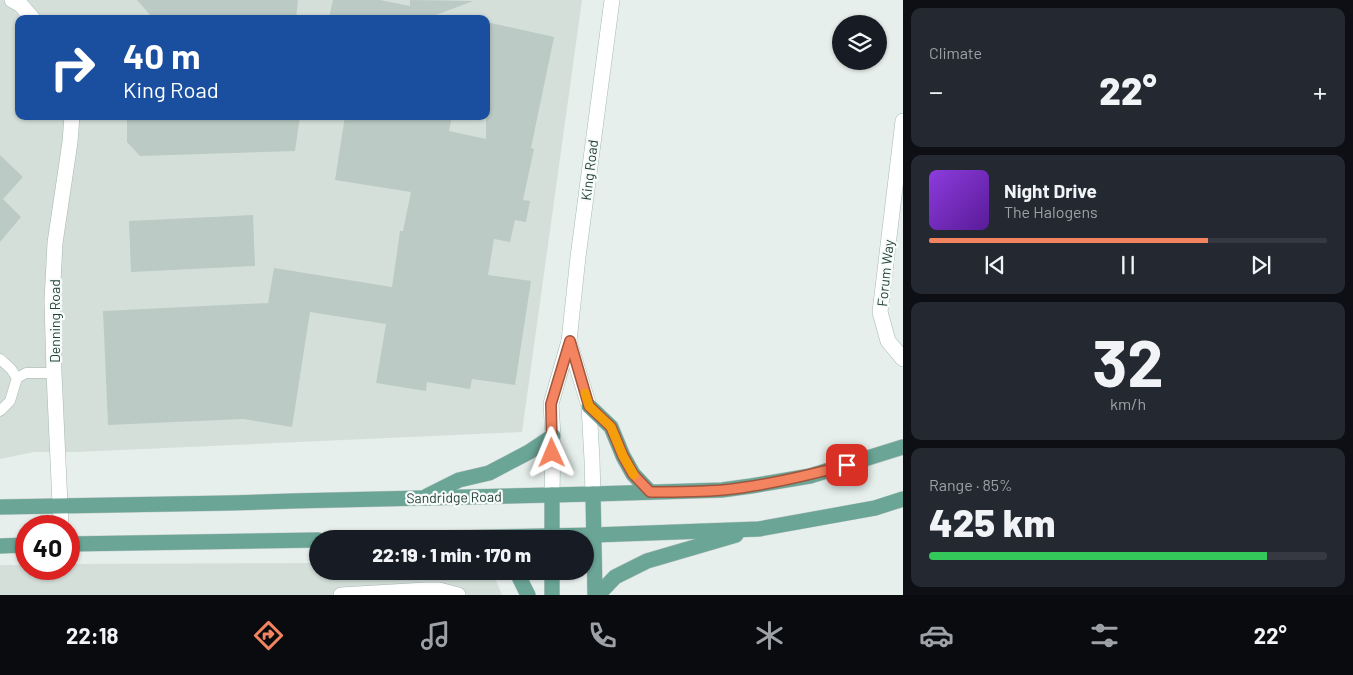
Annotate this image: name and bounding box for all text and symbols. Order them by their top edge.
map controls [832,15,887,70]
button: layers [832,15,887,70]
text: 40 m [123,34,200,76]
icon: right [40,35,105,100]
text: Climate [929,43,982,62]
text: 22° [1099,67,1157,113]
text: − [929,74,943,108]
text: + [1313,74,1327,108]
text: King Road [123,76,219,102]
street label: King Road [577,139,601,201]
text: Night Drive [1004,179,1097,202]
text: The Halogens [1004,202,1098,221]
street label: Forum Way [873,238,897,307]
icon: previous [981,251,1009,279]
icon: pause [1114,251,1142,279]
icon: next [1247,251,1275,279]
street label: Denning Road [46,279,63,363]
text: 32 [1092,322,1164,400]
text: km/h [1110,394,1146,413]
position arrow [525,426,577,478]
pin [826,444,868,486]
icon: arrive [833,451,861,479]
text: Range · 85% [929,475,1013,494]
street label: Sandridge Road [406,488,502,506]
text: 425 km [929,499,1055,545]
speed limit sign: 40 [15,515,80,580]
text: 22:19 · 1 min · 170 m [372,543,531,566]
icon: directions [251,618,286,653]
icon: music [418,618,453,653]
icon: phone [585,618,620,653]
icon: climate [752,618,787,653]
icon: car [919,618,954,653]
icon: filters [1087,618,1122,653]
text: 22:18 [66,622,118,648]
text: 22° [1254,622,1287,648]

